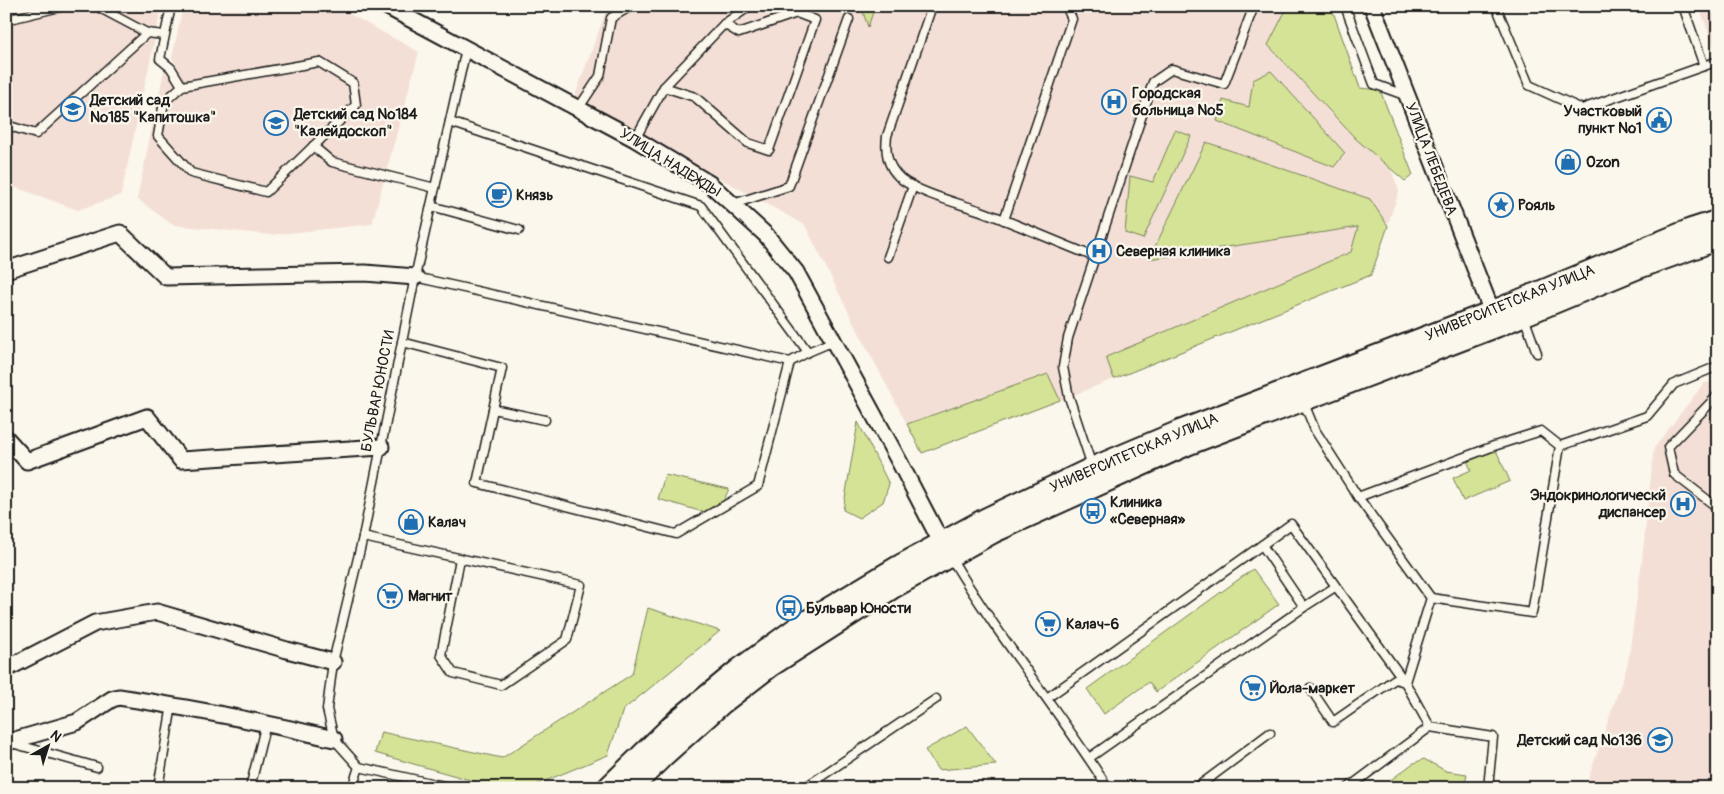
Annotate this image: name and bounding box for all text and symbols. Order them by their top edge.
place label: Городская больница №5 [1132,84,1224,120]
hospital icon: Городская больница №5 [1101,89,1127,115]
place label: Детский сад №185 "Капитошка" [89,91,216,127]
school or university icon: Детский сад №185 "Капитошка" [60,96,86,122]
street label: УЛИЦА ЛЕБЕДЕВА [1401,100,1461,218]
place label: Участковый пункт №1 [1564,102,1642,138]
place label: Детский сад №184 "Калейдоскоп" [293,105,418,141]
public building icon: Участковый пункт №1 [1646,107,1672,133]
school or university icon: Детский сад №184 "Калейдоскоп" [263,110,289,136]
street label: УЛИЦА НАДЕЖДЫ [616,124,724,202]
shop icon: Ozon [1555,149,1581,175]
place label: Ozon [1586,153,1620,172]
cafe icon: Князь [486,182,512,208]
place label: Князь [516,186,553,205]
place icon: Рояль [1488,192,1514,218]
place label: Рояль [1518,196,1555,215]
hospital icon: Северная клиника [1086,238,1112,264]
place label: Северная клиника [1116,242,1230,261]
street label: УНИВЕРСИТЕТСКАЯ УЛИЦА [1423,260,1598,346]
street label: БУЛЬВАР ЮНОСТИ [357,329,399,453]
street label: УНИВЕРСИТЕТСКАЯ УЛИЦА [1047,409,1221,497]
place label: Эндокринологическй диспансер [1530,486,1666,522]
hospital icon: Эндокринологическй диспансер [1670,491,1696,517]
place label: Клиника «Северная» [1110,493,1185,529]
bus stop icon: Клиника «Северная» [1080,498,1106,524]
shop icon: Калач [398,509,424,535]
place label: Калач [428,513,466,532]
supermarket icon: Магнит [377,583,403,609]
place label: Магнит [408,587,453,606]
bus stop icon: Бульвар Юности [776,595,802,621]
place label: Бульвар Юности [806,599,911,618]
supermarket icon: Калач-6 [1035,611,1061,637]
place label: Калач-6 [1066,615,1119,634]
supermarket icon: Йола-маркет [1240,675,1266,701]
place label: Йола-маркет [1270,679,1355,698]
north arrow [22,722,72,772]
text: N [47,727,65,746]
school or university icon: Детский сад №136 [1647,727,1673,753]
place label: Детский сад №136 [1517,731,1642,750]

